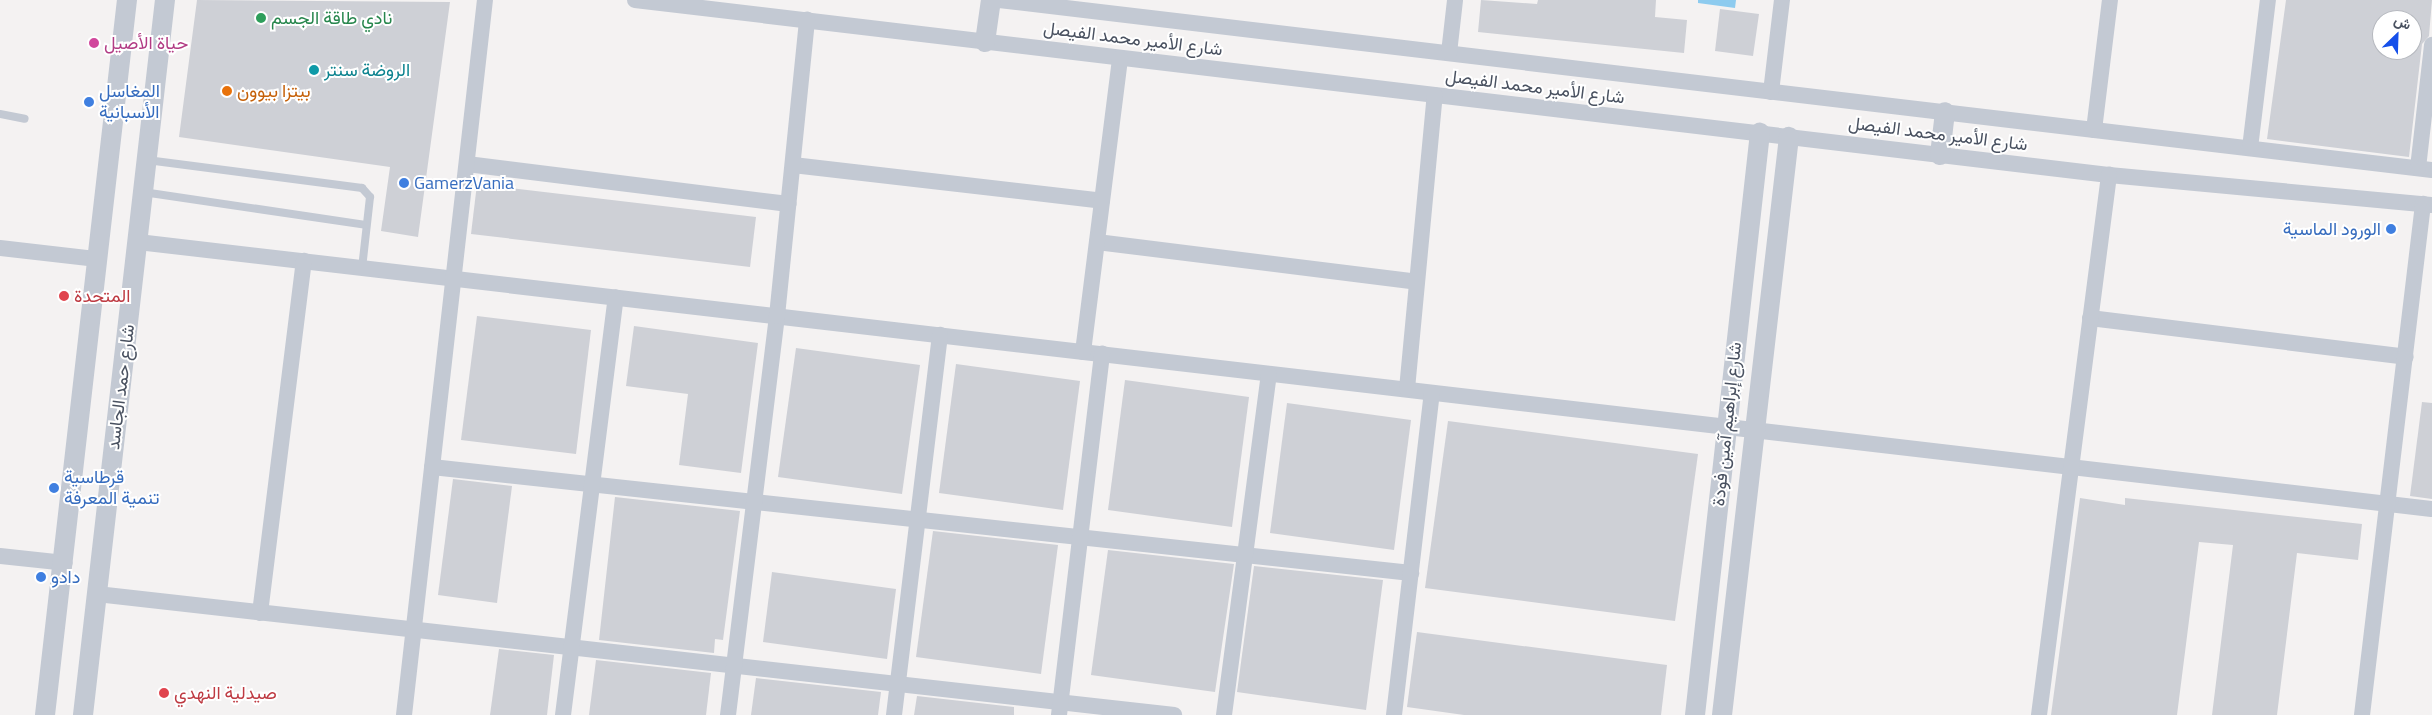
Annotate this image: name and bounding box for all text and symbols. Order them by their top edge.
place label: نادي طاقة الجسم [271,7,392,29]
text: ش [2391,9,2415,35]
north arrow [2372,10,2422,60]
marker: نادي طاقة الجسم [255,12,267,24]
street label: شارع الأمير محمد الفيصل [1042,17,1224,61]
place label: حياة الأصيل [104,32,188,54]
marker: حياة الأصيل [88,37,100,49]
place label: الروضة سنتر [324,59,410,81]
marker: الروضة سنتر [308,64,320,76]
street label: شارع الأمير محمد الفيصل [1444,65,1626,109]
place label: بيتزا بيوون [237,80,311,102]
place label: المغاسل الأسبانية [99,81,160,124]
marker: بيتزا بيوون [221,85,233,97]
marker: المغاسل الأسبانية [83,96,95,108]
street label: شارع الأمير محمد الفيصل [1847,112,2029,156]
place label: GamerzVania [414,172,514,194]
marker: GamerzVania [398,177,410,189]
place label: الورود الماسية [2283,218,2381,240]
marker: الورود الماسية [2385,223,2397,235]
place label: المتحدة [74,285,130,307]
marker: المتحدة [58,290,70,302]
street label: شارع حمد الجاسد [103,323,139,451]
street label: شارع إبراهيم آمين فودة [1708,341,1746,507]
place label: قرطاسية تنمية المعرفة [64,467,159,509]
marker: قرطاسية تنمية المعرفة [48,482,60,494]
place label: دادو [51,566,80,588]
marker: دادو [35,571,47,583]
place label: صيدلية النهدي [174,682,277,704]
marker: صيدلية النهدي [158,687,170,699]

